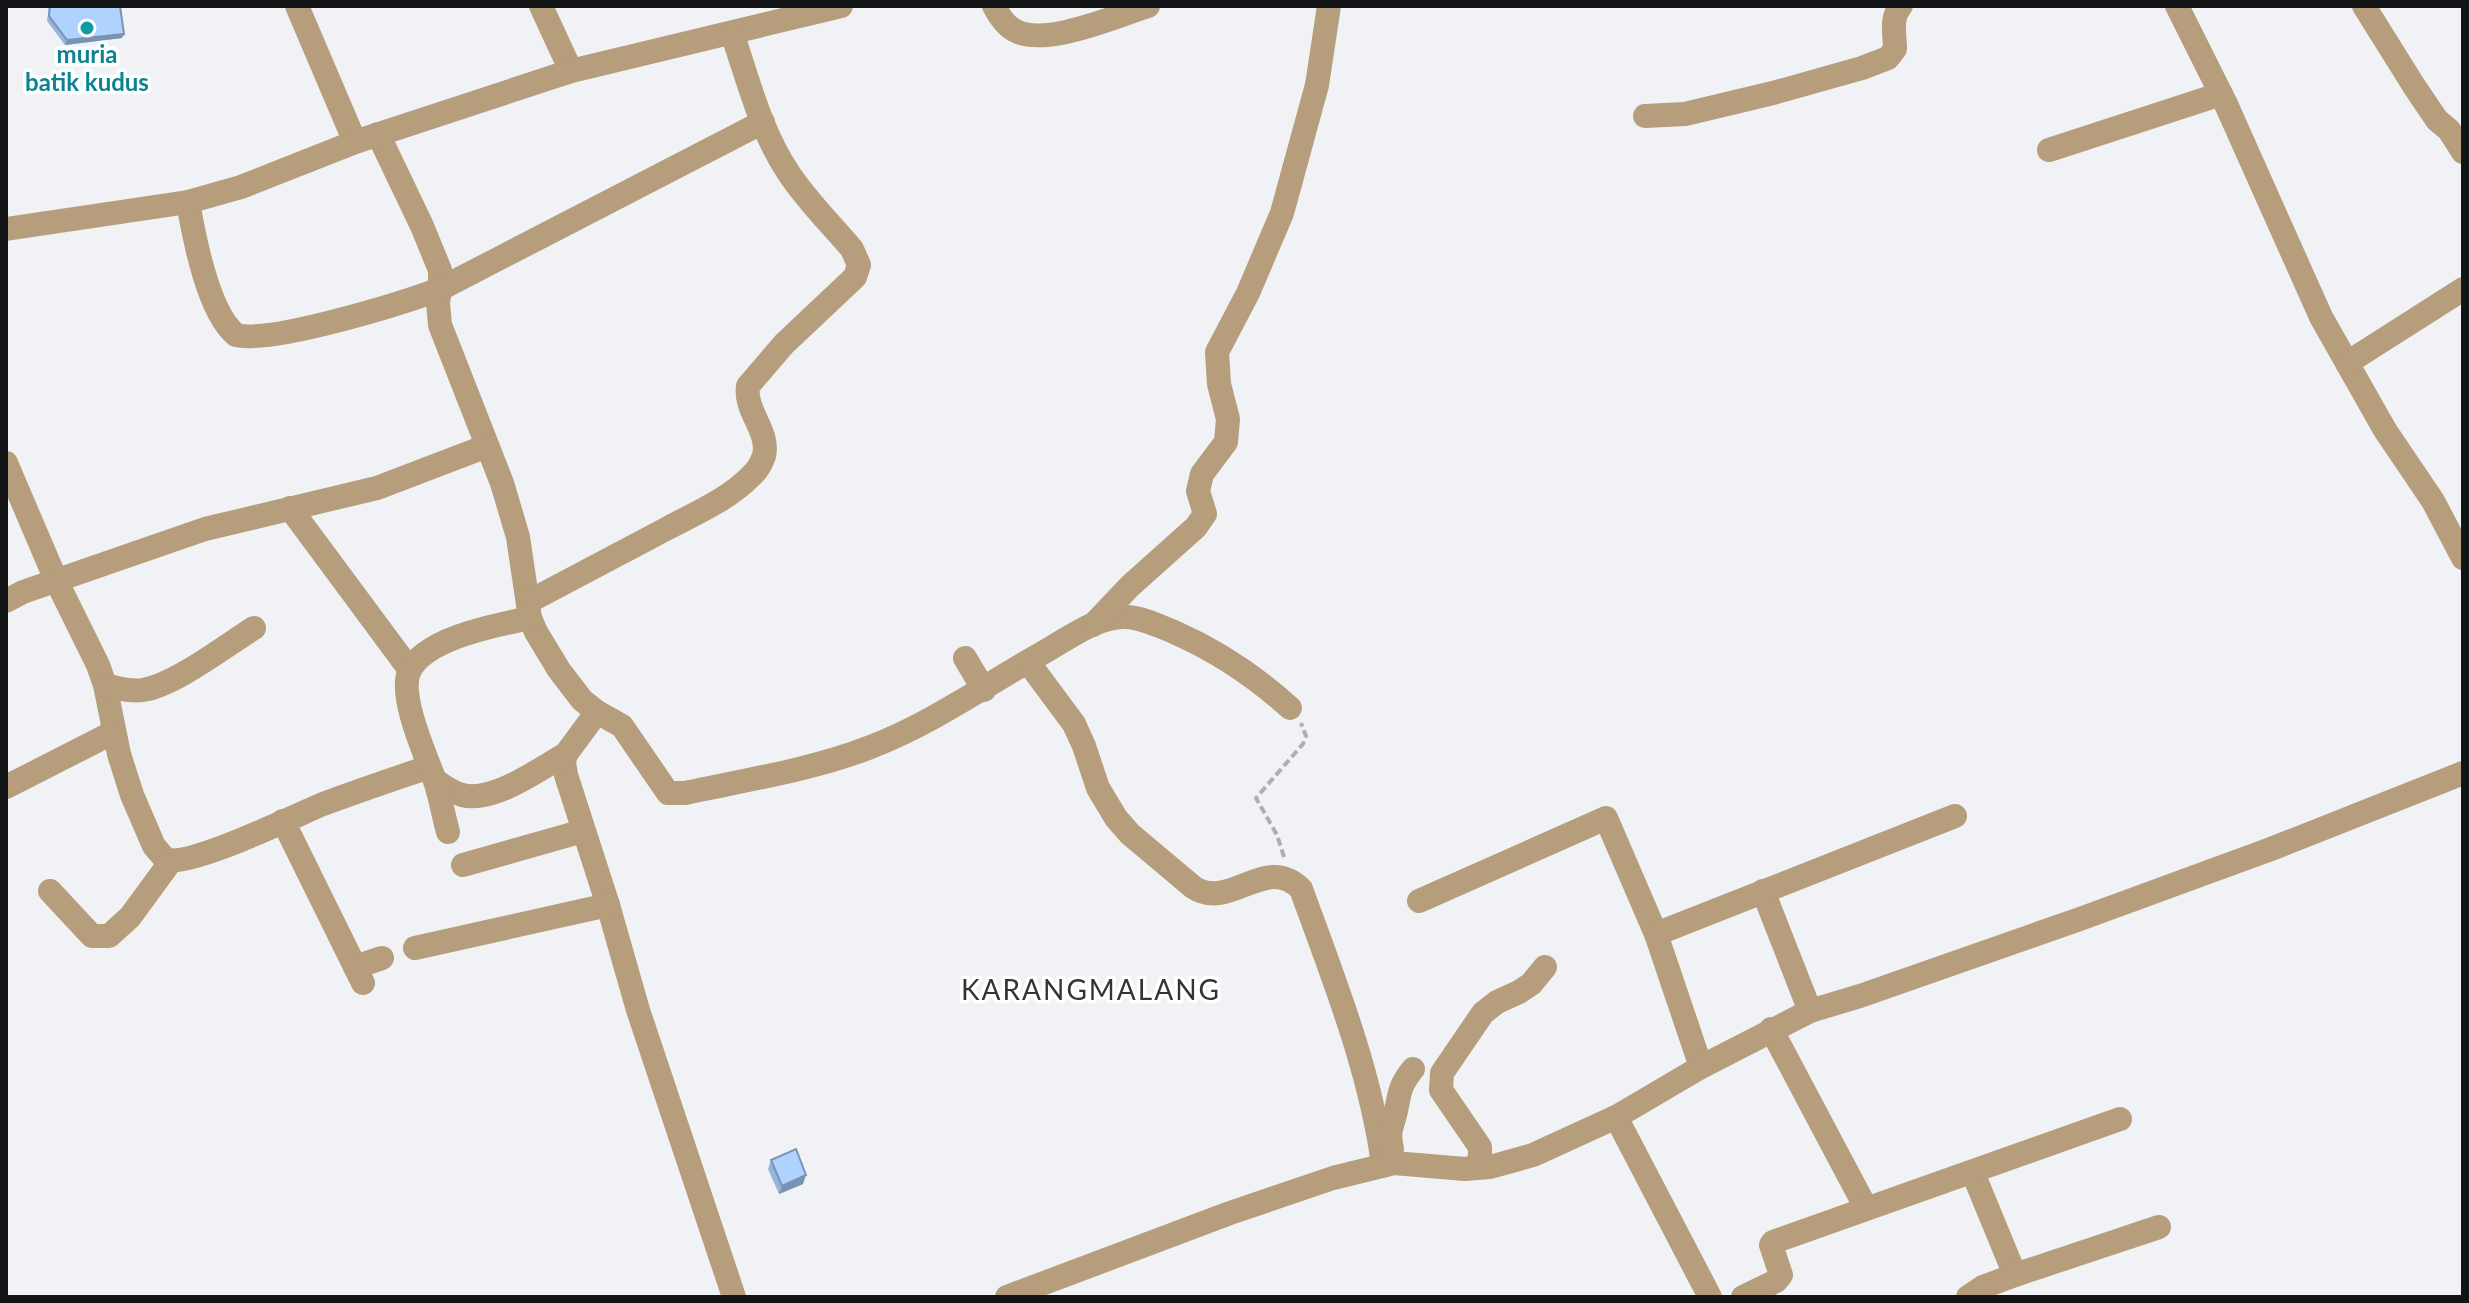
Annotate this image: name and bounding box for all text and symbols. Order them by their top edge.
marker: muria batik kudus [78,19,96,37]
place label: muria batik kudus [25,39,149,96]
district label: KARANGMALANG [961,972,1221,1006]

